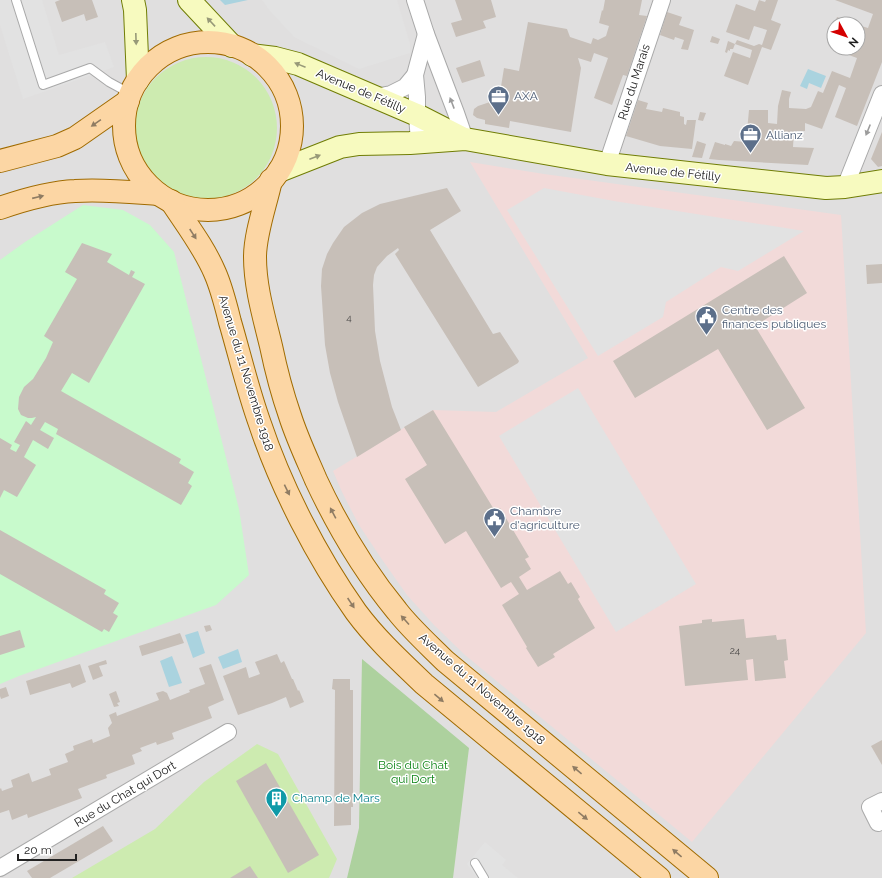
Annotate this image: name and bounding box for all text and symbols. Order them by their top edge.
north arrow [826,16,866,56]
one-way arrow [207,17,216,28]
one-way arrow [133,33,139,46]
text: N [846,35,861,50]
street label: Rue du Marais [615,42,653,122]
one-way arrow [294,62,306,68]
street label: Avenue de Fétilly [314,66,408,116]
office icon: AXA [485,83,511,116]
place label: AXA [514,89,538,103]
one-way arrow [449,96,455,108]
one-way arrow [91,119,102,127]
office icon: Allianz [737,122,763,155]
one-way arrow [864,125,870,137]
place label: Allianz [766,128,803,142]
one-way arrow [310,153,322,159]
street label: Avenue de Fétilly [625,160,722,184]
one-way arrow [31,194,44,200]
one-way arrow [189,228,196,240]
street label: Avenue du 11 Novembre 1918 [216,293,276,453]
place label: Centre des finances publiques [722,303,826,331]
public building icon: Centre des finances publiques [694,304,720,337]
house number: 4 [346,312,352,323]
one-way arrow [284,484,290,496]
place label: Chambre d'agriculture [510,504,580,532]
public building icon: Chambre d'agriculture [481,505,507,538]
one-way arrow [329,507,336,519]
one-way arrow [347,597,354,609]
one-way arrow [401,616,410,625]
street label: Avenue du 11 Novembre 1918 [416,630,548,748]
house number: 24 [730,645,741,656]
one-way arrow [434,693,445,702]
street label: Rue du Chat qui Dort [72,758,178,830]
park label: Bois du Chat qui Dort [378,758,448,786]
one-way arrow [571,765,582,774]
building icon: Champ de Mars [264,785,290,818]
place label: Champ de Mars [292,791,380,805]
one-way arrow [578,811,589,820]
scale bar [18,836,76,862]
text: 20 m [24,843,52,857]
one-way arrow [671,849,682,858]

